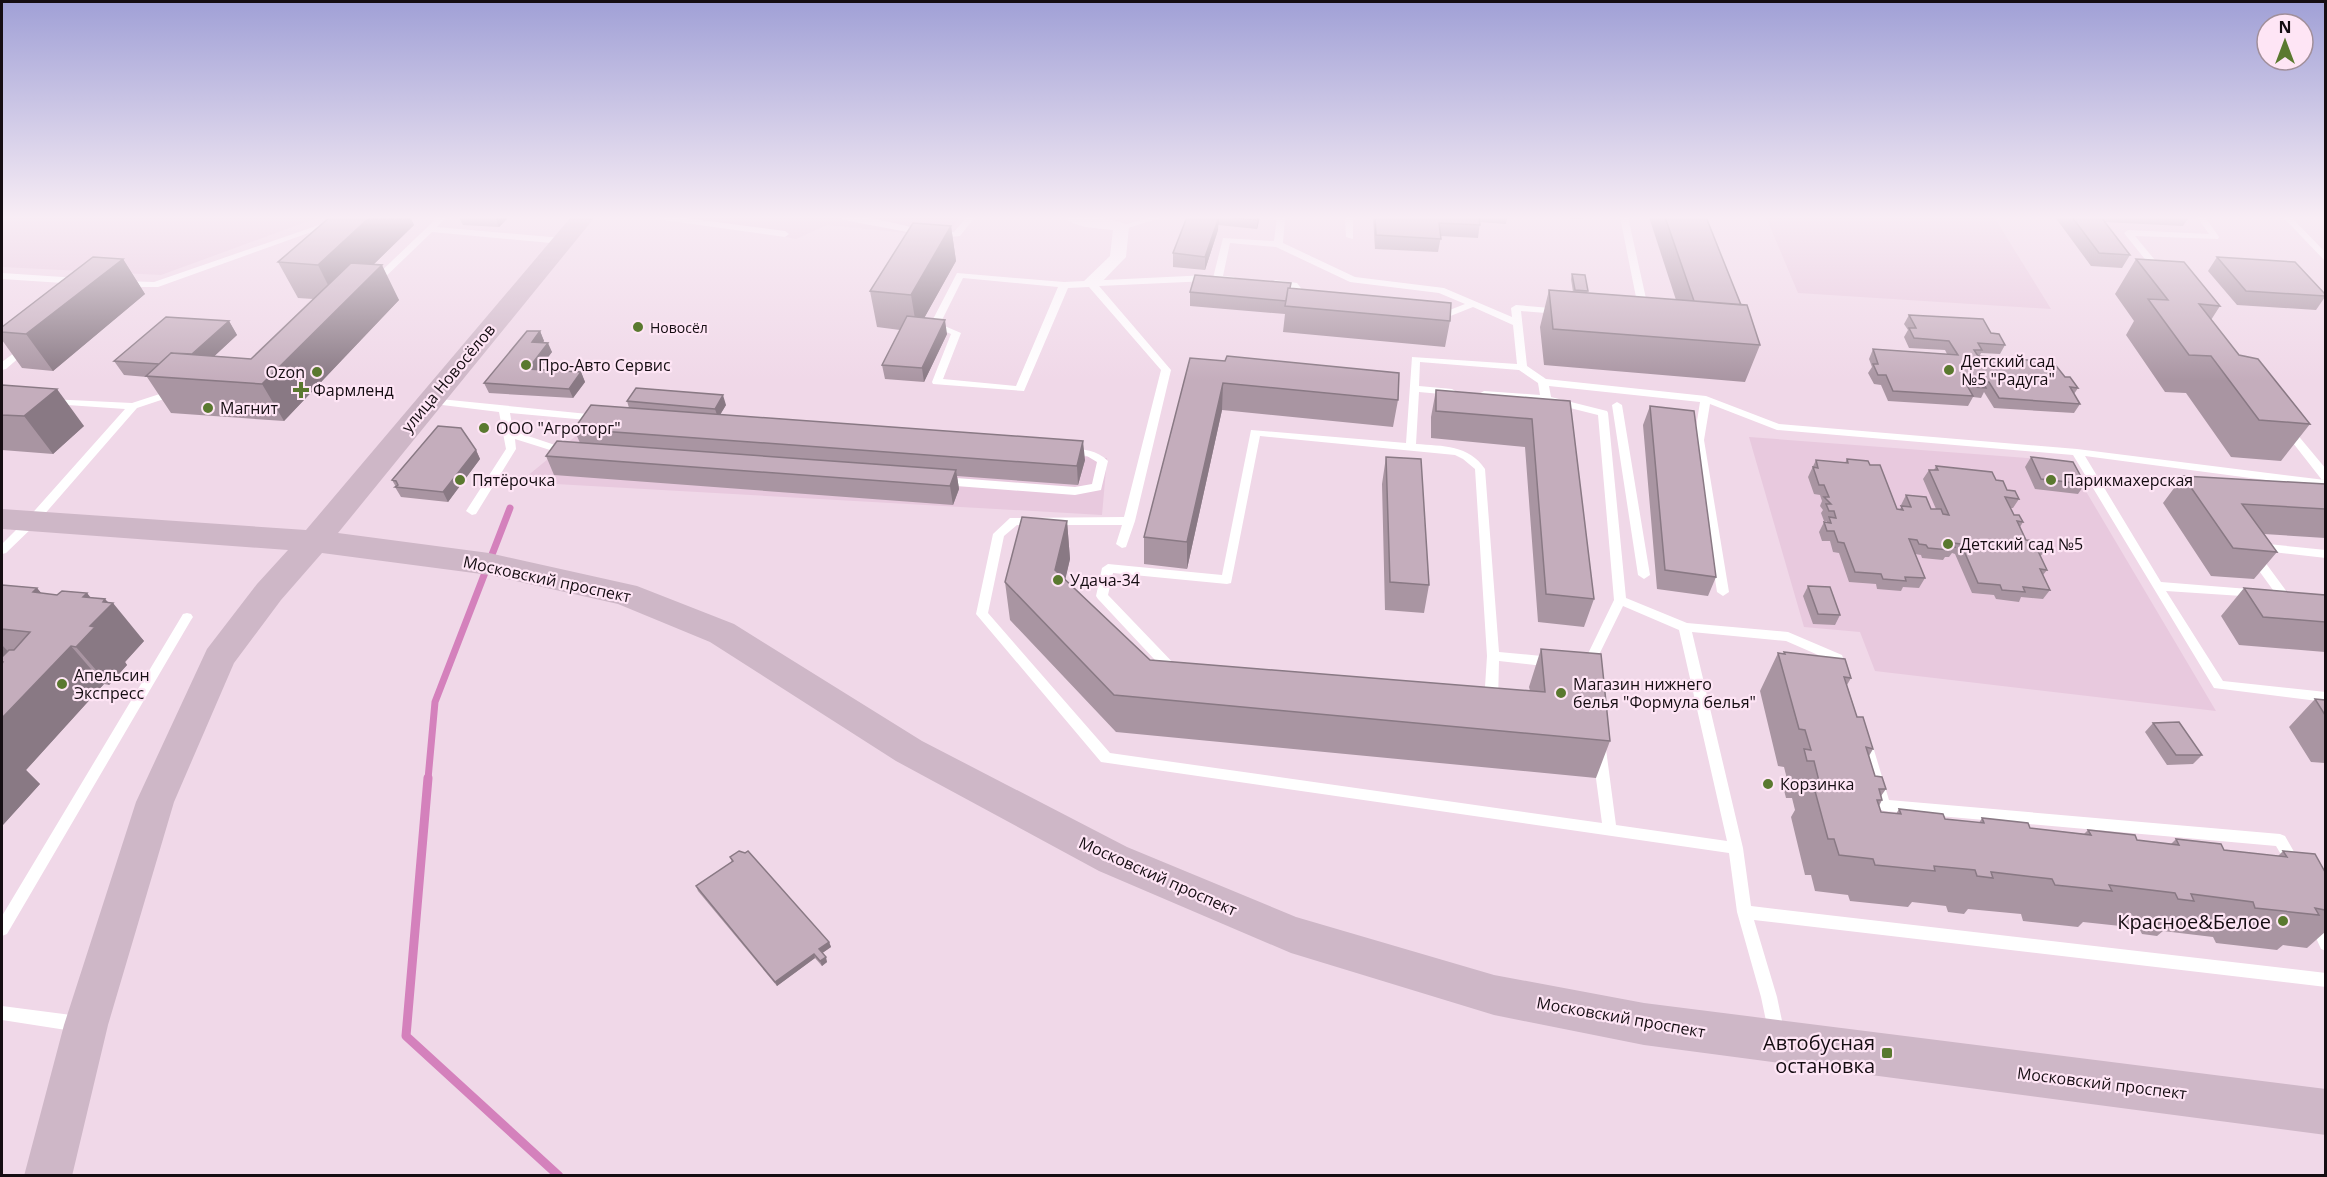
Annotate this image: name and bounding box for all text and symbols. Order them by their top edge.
north arrow [2255,12,2315,72]
text: N [2278,16,2292,38]
place label: Новосёл [650,318,708,337]
street label: улица Новосёлов [396,319,500,437]
marker: Новосёл [631,320,645,334]
place label: Детский сад №5 "Радуга" [1961,350,2055,390]
place label: Про-Авто Сервис [538,354,671,376]
marker: Про-Авто Сервис [519,358,533,372]
place label: Ozon [266,361,305,383]
marker: Детский сад №5 "Радуга" [1942,363,1956,377]
marker: Ozon [310,365,324,379]
place label: Фармленд [313,379,394,401]
marker: Фармленд [294,383,308,397]
place label: Магнит [220,397,278,419]
marker: Магнит [201,401,215,415]
place label: ООО "Агроторг" [496,417,621,439]
marker: ООО "Агроторг" [477,421,491,435]
place label: Пятёрочка [472,469,555,491]
place label: Парикмахерская [2063,469,2193,491]
marker: Пятёрочка [453,473,467,487]
marker: Парикмахерская [2044,473,2058,487]
place label: Детский сад №5 [1960,533,2083,555]
marker: Детский сад №5 [1941,537,1955,551]
street label: Московский проспект [461,550,633,608]
place label: Удача-34 [1070,569,1140,591]
marker: Удача-34 [1051,573,1065,587]
place label: Апельсин Экспресс [74,664,150,704]
place label: Магазин нижнего белья "Формула белья" [1573,673,1756,713]
marker: Апельсин Экспресс [55,677,69,691]
marker: Магазин нижнего белья "Формула белья" [1554,686,1568,700]
place label: Корзинка [1780,773,1854,795]
marker: Корзинка [1761,777,1775,791]
street label: Московский проспект [1075,831,1241,921]
place label: Красное&Белое [2117,908,2271,935]
marker: Красное&Белое [2276,914,2290,928]
street label: Московский проспект [1535,991,1708,1043]
place label: Автобусная остановка [1763,1029,1875,1079]
marker: Автобусная остановка [1880,1046,1894,1060]
street label: Московский проспект [2016,1062,2189,1104]

